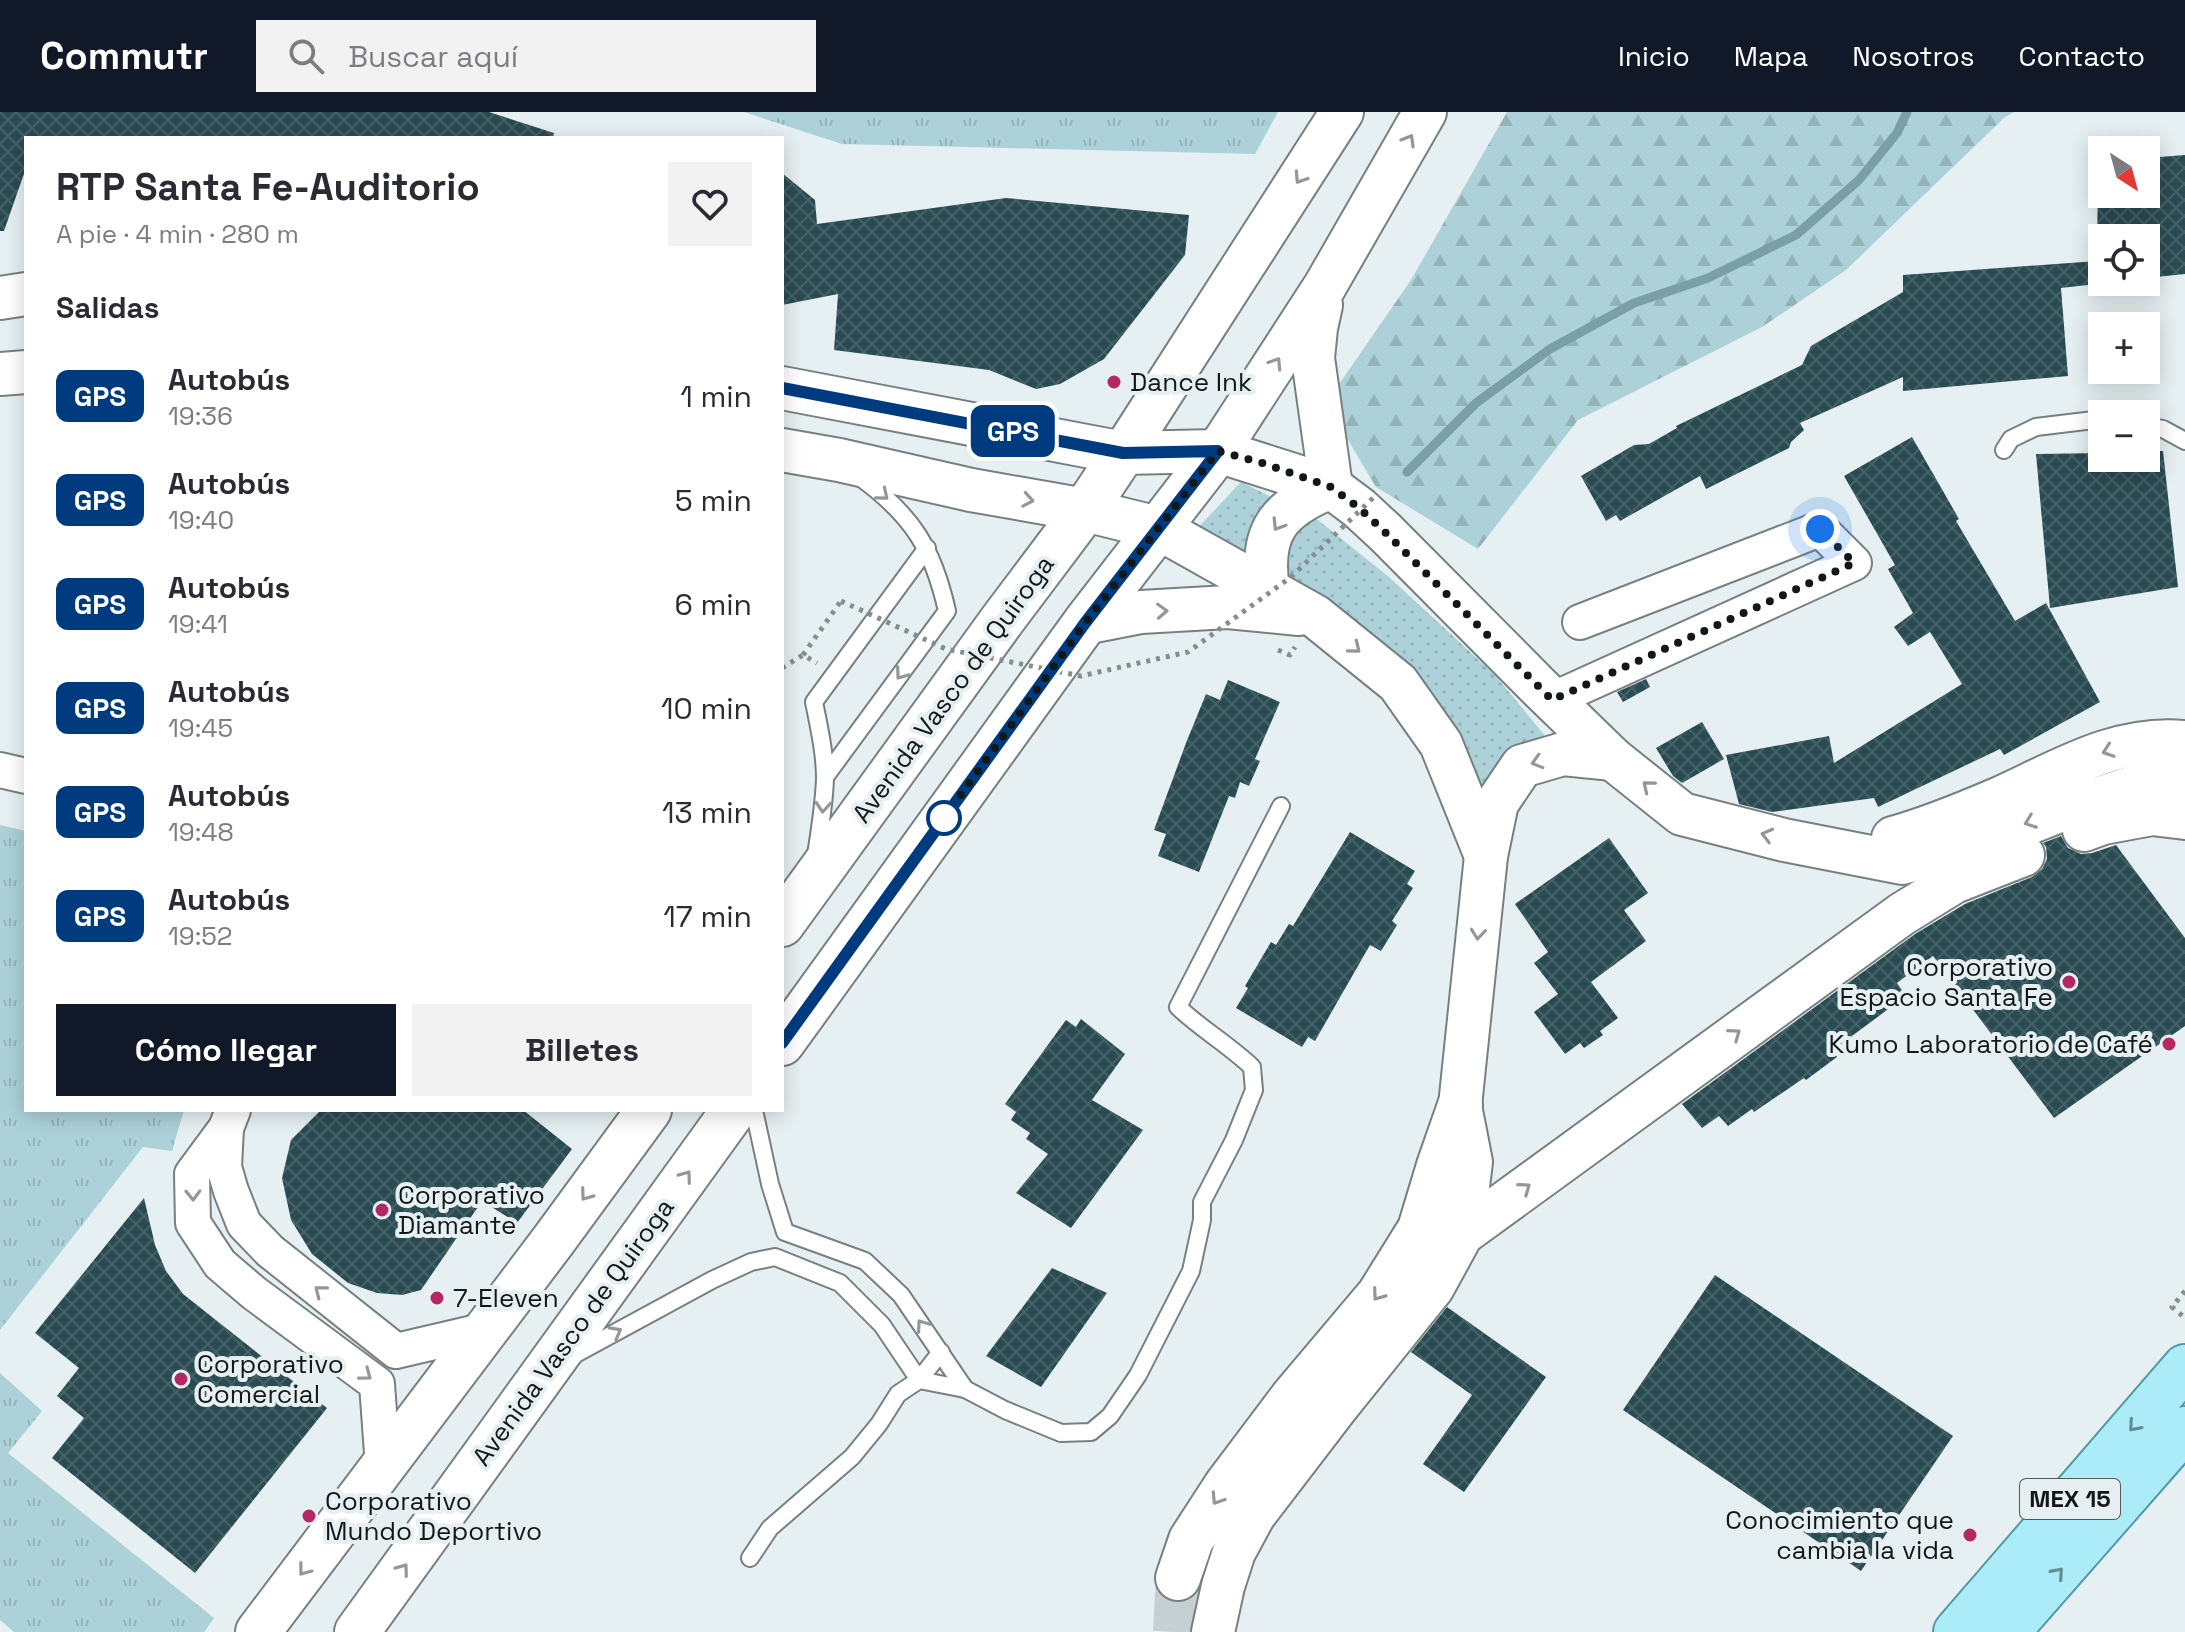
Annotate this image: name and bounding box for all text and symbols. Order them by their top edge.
search box [256,20,816,92]
text: Commutr [40,32,208,80]
icon: search [284,34,328,78]
text: Buscar aquí [348,37,518,76]
text: Inicio [1618,38,1690,74]
text: Mapa [1734,38,1808,74]
text: Nosotros [1852,38,1975,74]
text: Contacto [2019,38,2145,74]
one-way arrow [1399,134,1415,148]
north arrow [2088,136,2160,208]
map controls [2088,136,2160,472]
button: heart [668,162,752,246]
text: RTP Santa Fe-Auditorio [56,163,480,211]
one-way arrow [1294,169,1309,183]
text: A pie · 4 min · 280 m [56,217,299,251]
button: locate [2088,224,2160,296]
text: Salidas [56,288,160,327]
button: + [2088,312,2160,384]
one-way arrow [1266,357,1281,371]
text: Autobús [168,360,290,399]
place label: Dance Ink [1130,365,1252,399]
marker: Dance Ink [1105,373,1123,391]
text: 1 min [680,377,752,416]
text: GPS [74,378,126,414]
text: 19:36 [168,399,233,433]
button: − [2088,400,2160,472]
line badge: GPS [967,405,1059,457]
text: GPS [987,413,1039,449]
text: Autobús [168,464,290,503]
text: 5 min [675,481,752,520]
text: GPS [74,482,126,518]
one-way arrow [873,485,888,500]
one-way arrow [1021,490,1035,507]
text: 19:40 [168,503,234,537]
your location [1800,509,1840,549]
one-way arrow [1272,516,1288,531]
street label: Avenida Vasco de Quiroga [844,548,1062,830]
text: Autobús [168,568,290,607]
text: 6 min [674,585,752,624]
text: GPS [74,586,126,622]
one-way arrow [1156,602,1169,619]
text: 19:41 [168,607,228,641]
one-way arrow [1346,638,1360,653]
one-way arrow [896,665,911,680]
text: Autobús [168,672,290,711]
text: 10 min [661,689,752,728]
text: GPS [74,690,126,726]
text: 19:45 [168,711,233,745]
one-way arrow [2102,742,2116,758]
one-way arrow [1530,753,1544,769]
text: Autobús [168,776,290,815]
one-way arrow [1642,782,1657,796]
text: 13 min [662,793,752,832]
text: GPS [74,794,126,830]
one-way arrow [815,801,832,814]
unlabelled marker [927,801,961,835]
one-way arrow [2024,812,2038,829]
text: 19:48 [168,815,234,849]
one-way arrow [1760,828,1774,845]
text: Autobús [168,880,290,919]
text: 17 min [663,897,752,936]
text: GPS [74,898,126,934]
text: 19:52 [168,919,232,953]
one-way arrow [1469,928,1486,941]
place label: Corporativo Espacio Santa Fe [1839,950,2053,1014]
marker: Corporativo Espacio Santa Fe [2060,973,2078,991]
button: Cómo llegar [56,1004,396,1096]
button: Billetes [412,1004,752,1096]
place label: Kumo Laboratorio de Café [1829,1027,2153,1061]
one-way arrow [1726,1030,1741,1044]
marker: Kumo Laboratorio de Café [2160,1035,2178,1053]
one-way arrow [676,1171,691,1185]
place label: Corporativo Diamante [398,1178,545,1242]
one-way arrow [1516,1183,1531,1197]
one-way arrow [582,1187,596,1201]
one-way arrow [184,1189,201,1202]
street label: Avenida Vasco de Quiroga [464,1191,682,1473]
marker: Corporativo Diamante [373,1201,391,1219]
place label: 7-Eleven [453,1281,559,1315]
one-way arrow [315,1286,329,1301]
one-way arrow [1373,1286,1387,1300]
marker: 7-Eleven [428,1289,446,1307]
one-way arrow [917,1319,932,1333]
one-way arrow [607,1326,622,1342]
place label: Corporativo Comercial [197,1347,344,1411]
one-way arrow [357,1366,371,1380]
marker: Corporativo Comercial [172,1370,190,1388]
one-way arrow [2129,1416,2144,1431]
road number: MEX 15 [2020,1479,2120,1519]
place label: Corporativo Mundo Deportivo [325,1484,542,1548]
one-way arrow [1212,1490,1227,1505]
place label: Conocimiento que cambia la vida [1725,1503,1954,1567]
marker: Corporativo Mundo Deportivo [300,1507,318,1525]
marker: Conocimiento que cambia la vida [1961,1526,1979,1544]
one-way arrow [300,1562,314,1576]
one-way arrow [393,1563,407,1577]
one-way arrow [2049,1568,2063,1583]

